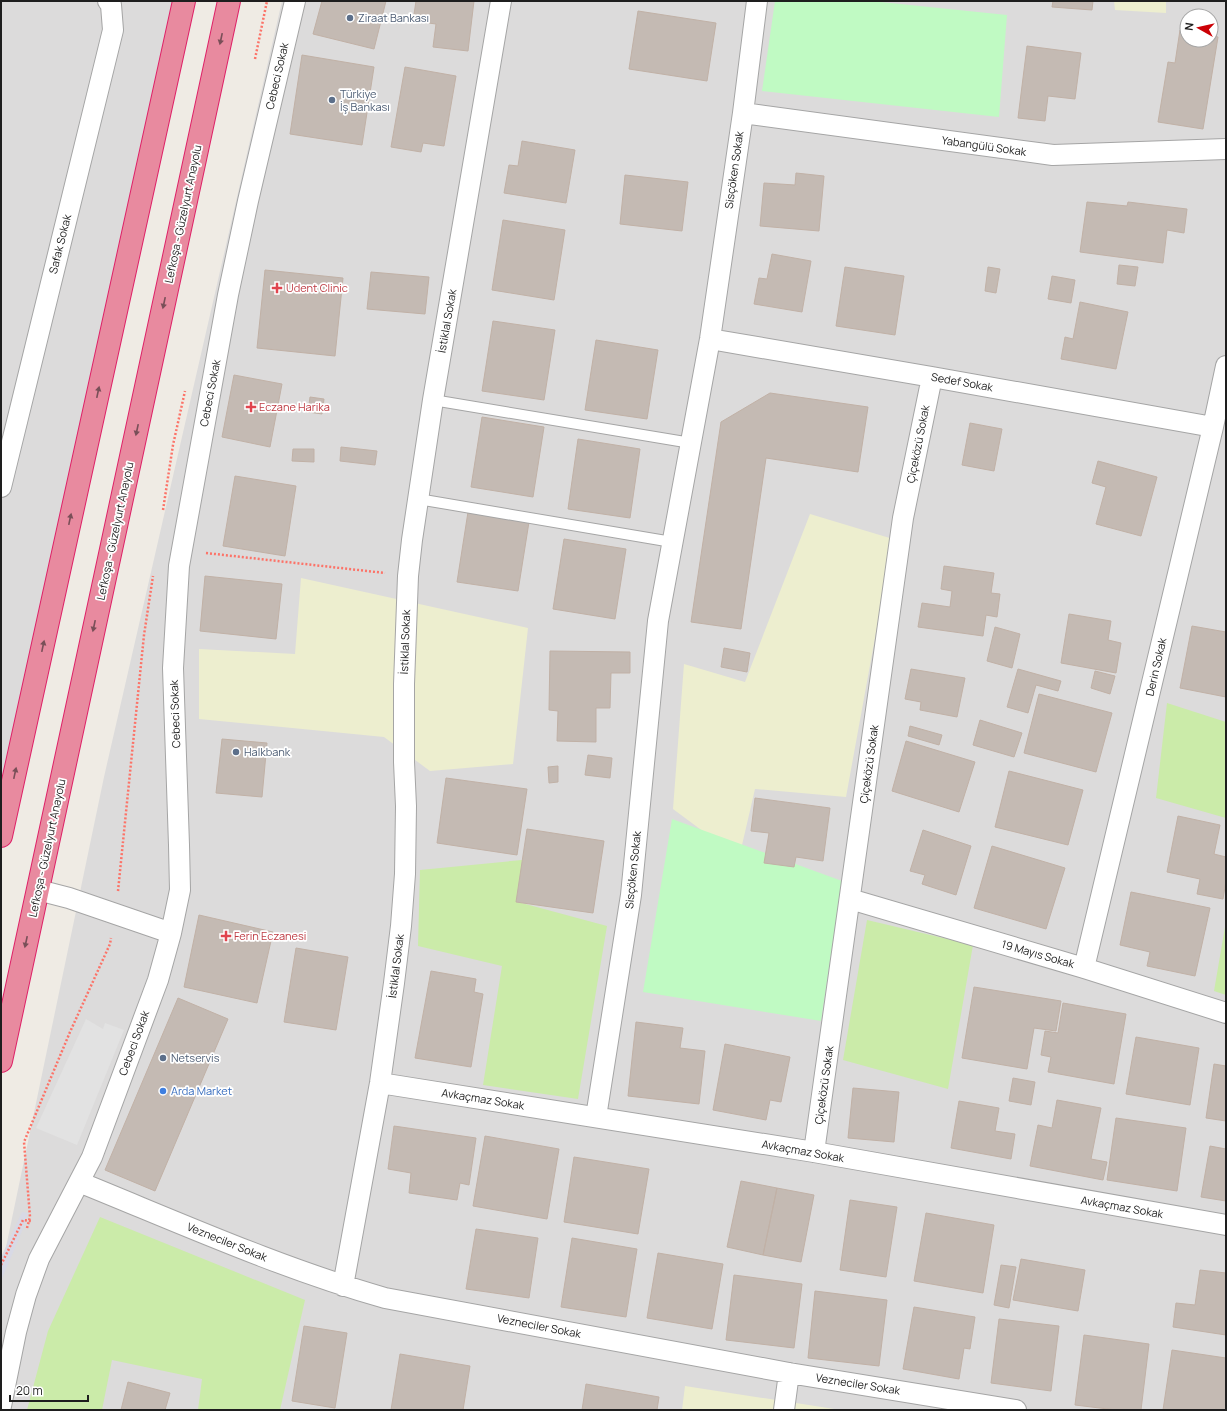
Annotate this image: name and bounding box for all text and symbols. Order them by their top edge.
north arrow [1179,8,1219,48]
place label: Ziraat Bankası [358,10,429,25]
marker: Ziraat Bankası [345,13,355,23]
text: N [1181,21,1197,31]
one-way arrow [218,33,224,45]
street label: Cebeci Sokak [262,40,292,111]
place label: Türkiye İş Bankası [340,86,390,114]
marker: Türkiye İş Bankası [327,95,337,105]
street label: Sisçöken Sokak [721,130,746,210]
street label: Yabangülü Sokak [941,132,1028,159]
street label: Lefkoşa - Güzelyurt Anayolu [161,143,205,284]
street label: Safak Sokak [45,212,74,275]
place label: Udent Clinic [286,280,348,295]
marker: Udent Clinic [271,282,283,294]
street label: İstiklal Sokak [434,287,460,354]
one-way arrow [161,297,167,309]
street label: Cebeci Sokak [196,357,223,428]
street label: Sedef Sokak [930,369,995,394]
one-way arrow [96,385,102,398]
place label: Eczane Harika [259,399,330,414]
marker: Eczane Harika [246,402,256,412]
street label: Çiçeközü Sokak [903,403,933,484]
one-way arrow [133,424,139,436]
street label: Lefkoşa - Güzelyurt Anayolu [93,460,137,601]
one-way arrow [68,512,74,525]
street label: İstiklal Sokak [396,609,413,674]
one-way arrow [91,619,97,632]
street label: Derin Sokak [1142,636,1170,698]
one-way arrow [40,639,46,652]
street label: Cebeci Sokak [166,679,183,748]
street label: Çiçeközü Sokak [856,723,882,804]
place label: Halkbank [244,744,291,759]
marker: Halkbank [231,747,241,757]
one-way arrow [12,766,18,779]
street label: Lefkoşa - Güzelyurt Anayolu [25,777,69,918]
street label: Sisçöken Sokak [621,830,644,910]
place label: Ferin Eczanesi [234,928,306,943]
marker: Ferin Eczanesi [221,931,231,941]
street label: İstiklal Sokak [384,932,407,999]
one-way arrow [23,936,29,948]
street label: 19 Mayıs Sokak [1000,936,1077,971]
street label: Cebeci Sokak [115,1008,152,1077]
street label: Çiçeközü Sokak [811,1044,837,1125]
place label: Netservis [171,1050,220,1065]
marker: Netservis [158,1053,168,1063]
place label: Arda Market [171,1083,232,1098]
street label: Avkaçmaz Sokak [441,1085,526,1113]
marker: Arda Market [158,1086,168,1096]
street label: Avkaçmaz Sokak [761,1136,846,1165]
street label: Avkaçmaz Sokak [1080,1192,1165,1221]
street label: Vezneciler Sokak [185,1219,270,1265]
street label: Vezneciler Sokak [496,1310,583,1341]
street label: Vezneciler Sokak [815,1369,902,1398]
scale bar [10,1377,88,1403]
text: 20 m [16,1382,43,1399]

